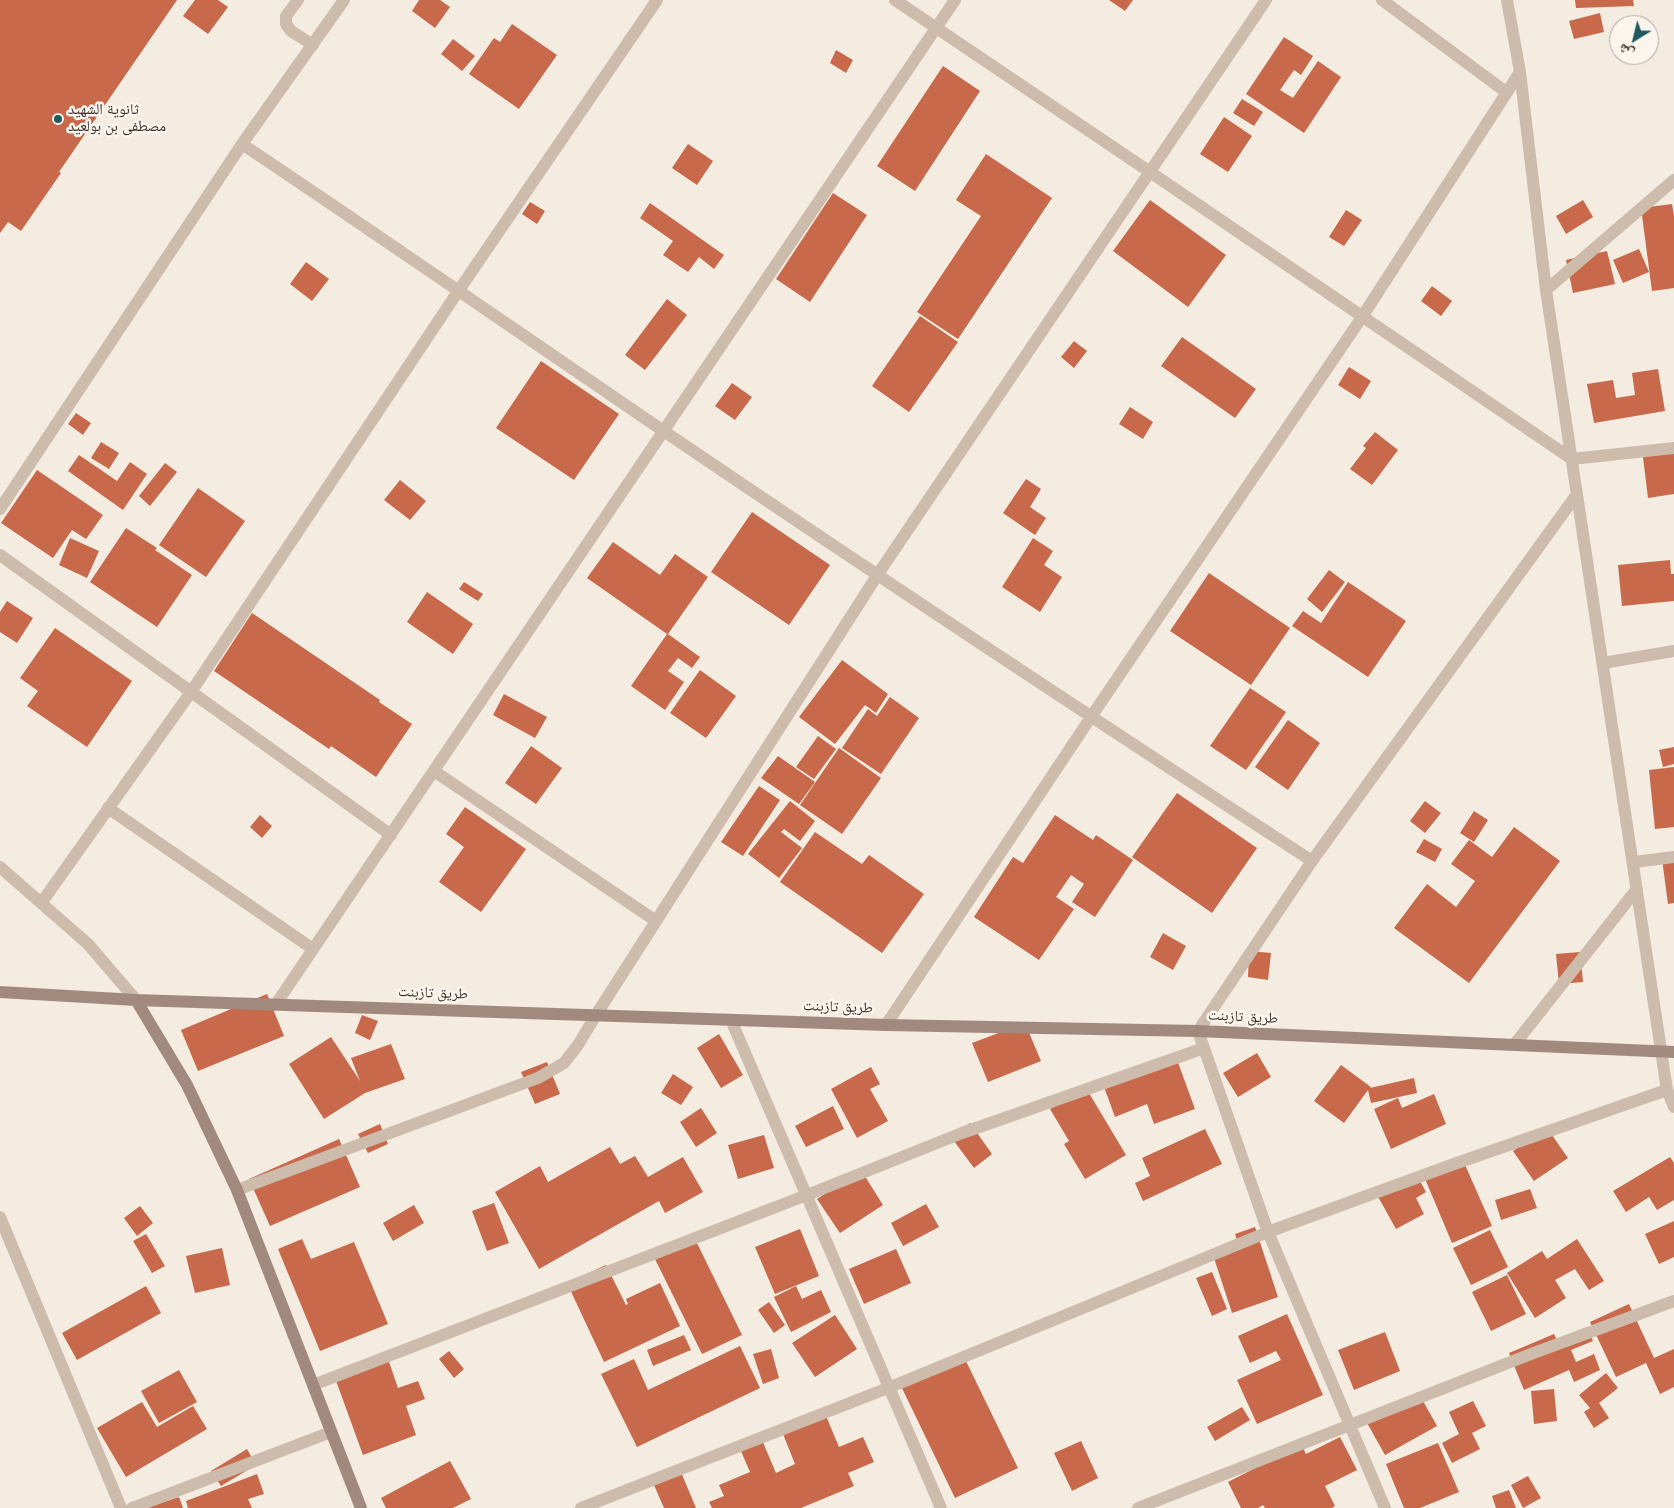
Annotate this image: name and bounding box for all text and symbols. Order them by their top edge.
north arrow [1609,15,1659,65]
text: ش [1614,40,1637,63]
place label: ثانوية الشهيد مصطفى بن بولعيد [68,101,166,136]
marker: ثانوية الشهيد مصطفى بن بولعيد [52,113,64,125]
street label: طريق تازبنت [398,983,468,1003]
street label: طريق تازبنت [803,997,873,1017]
street label: طريق تازبنت [1207,1006,1279,1028]

